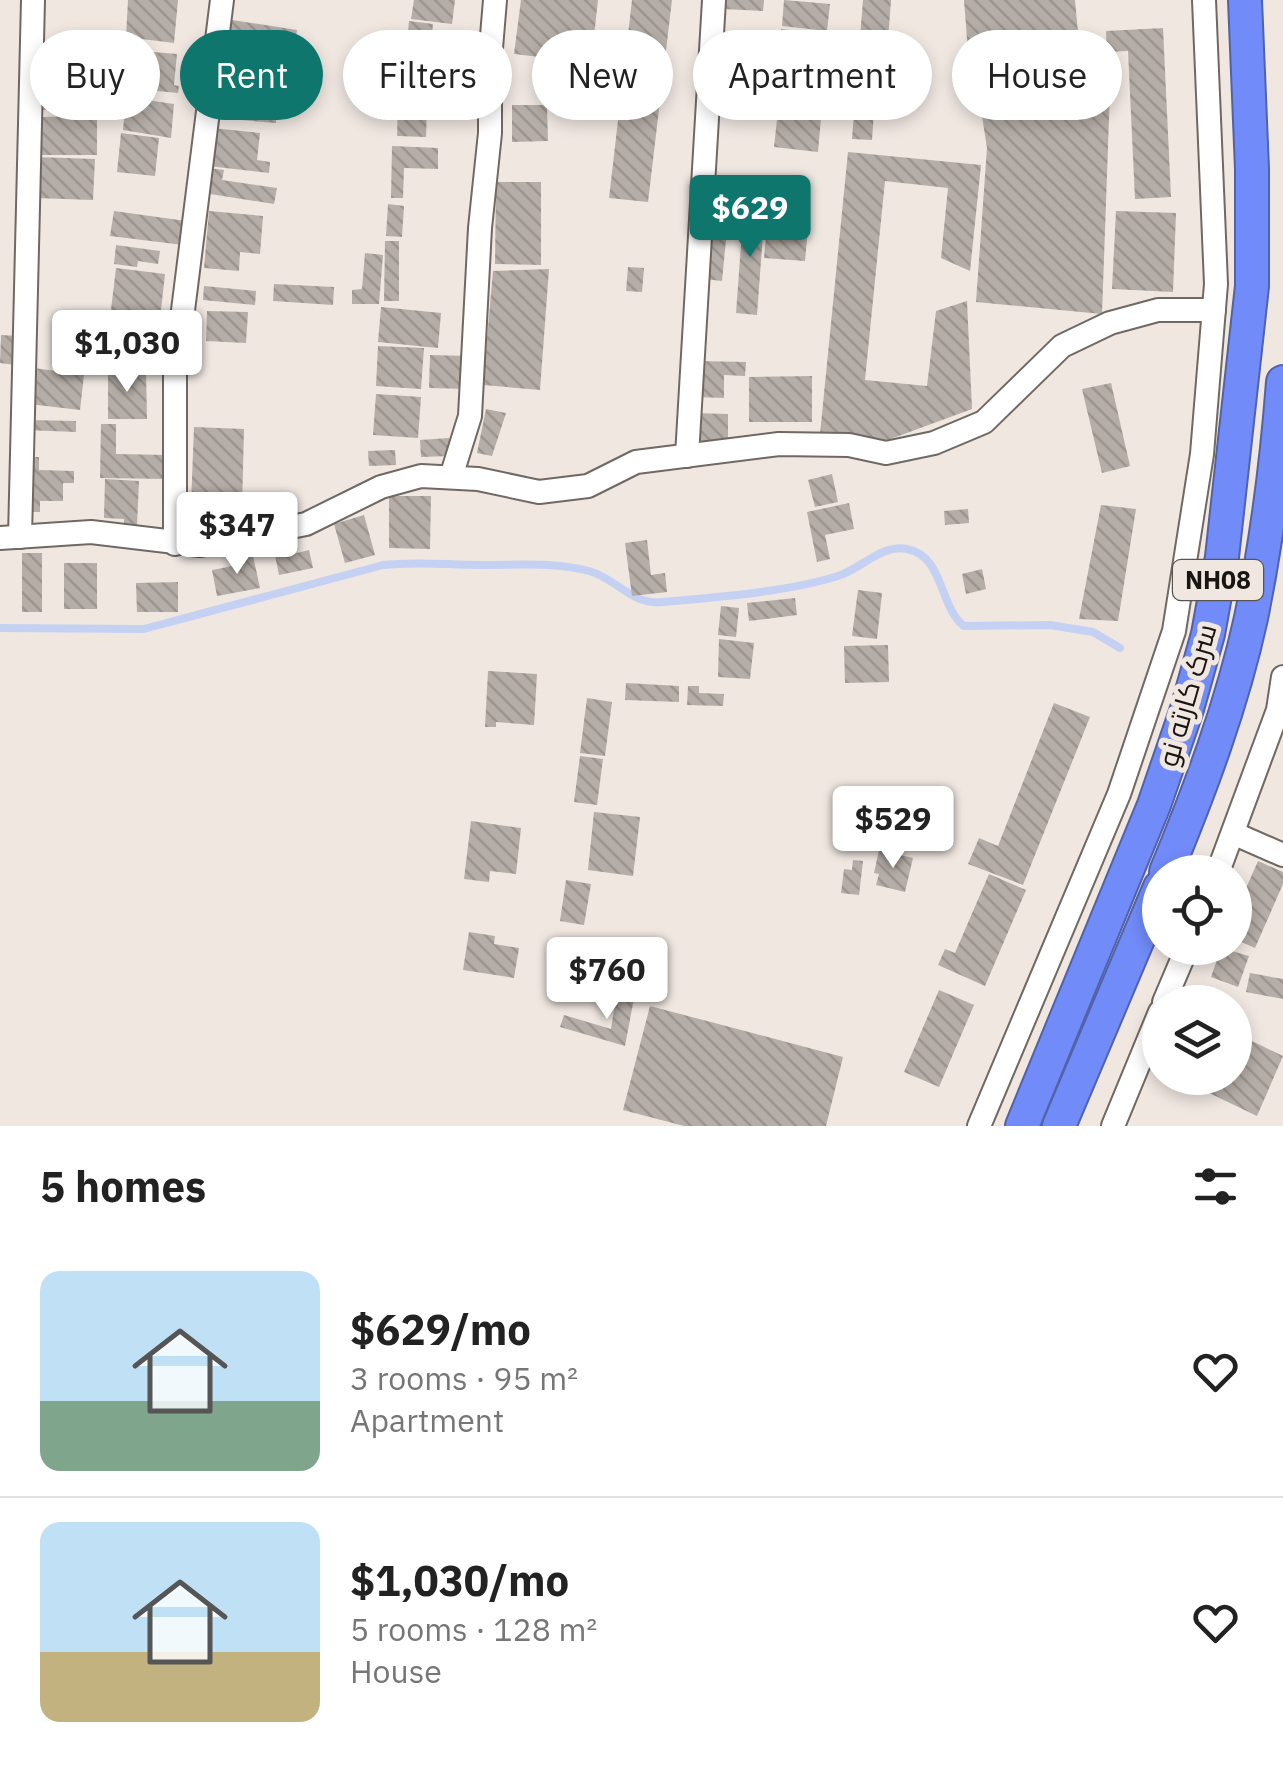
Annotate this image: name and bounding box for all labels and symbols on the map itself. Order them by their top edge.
pin: $629 [691,175,809,260]
pin: $1,030 [46,310,208,395]
pin: $347 [178,492,296,577]
road number: NH08 [1173,560,1263,600]
street label: سرک کارته نو [1149,619,1225,770]
pin: $529 [834,786,952,871]
pin: $760 [548,937,666,1022]

